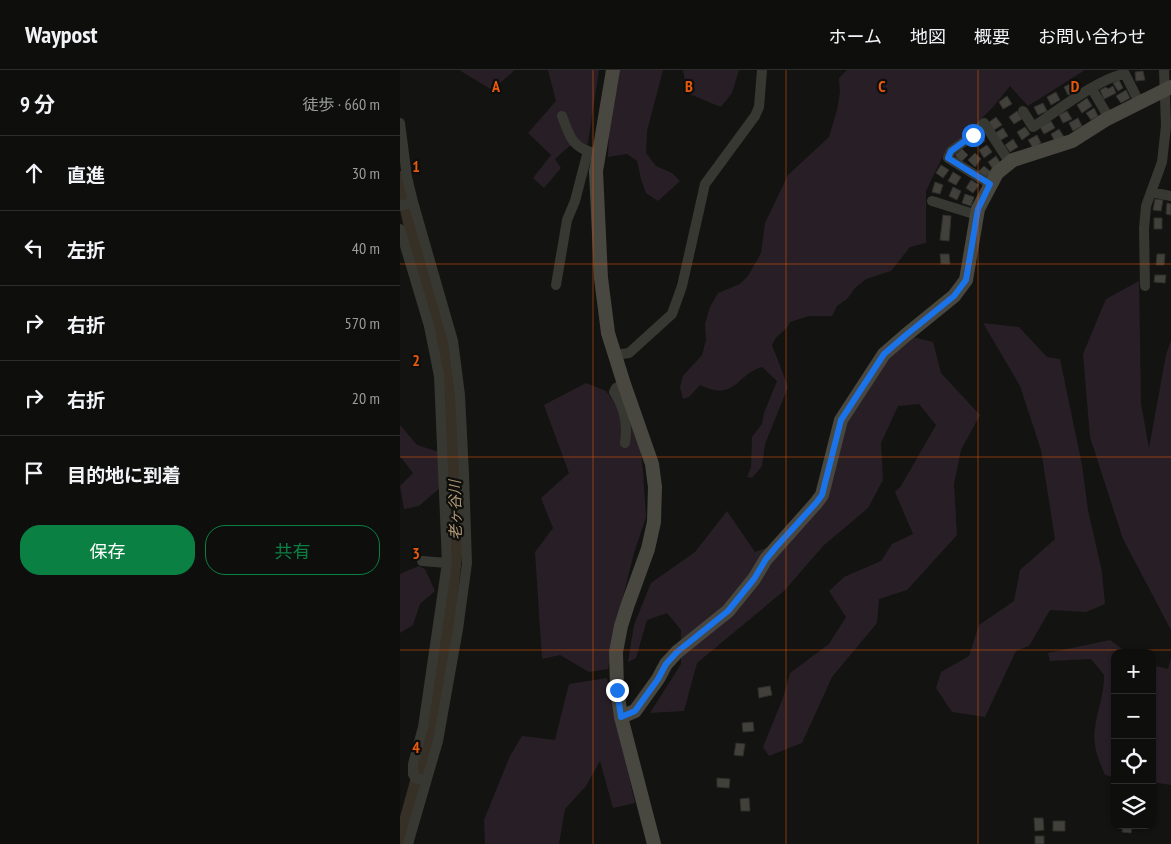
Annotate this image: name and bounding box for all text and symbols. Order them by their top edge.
text: Waypost [25,19,98,50]
text: ホーム [829,25,882,48]
text: 地図 [910,25,946,48]
text: 概要 [974,25,1010,48]
text: お問い合わせ [1038,25,1146,48]
text: A [491,76,501,96]
text: B [685,76,693,96]
text: C [878,76,886,96]
text: D [1071,76,1080,96]
text: 9 分 [20,91,55,118]
text: 徒歩 · 660 m [302,94,380,114]
route start [962,124,985,147]
text: 1 [412,156,420,176]
icon: ahead [20,159,48,187]
text: 直進 [67,163,105,187]
text: 30 m [352,163,380,183]
icon: left [20,234,48,262]
text: 左折 [67,238,105,262]
text: 40 m [352,238,380,258]
icon: right [20,309,48,337]
text: 右折 [67,313,105,337]
text: 570 m [345,313,380,333]
text: 2 [412,350,420,370]
icon: right [20,384,48,412]
text: 右折 [67,388,105,412]
text: 20 m [352,388,380,408]
icon: arrive [20,459,48,487]
text: 目的地に到着 [67,463,181,487]
water label: 老ヶ谷川 [445,478,465,540]
button: 保存 [20,525,195,575]
button: 共有 [205,525,380,575]
text: 3 [412,543,420,563]
map controls [1111,649,1156,829]
button: + [1111,649,1156,694]
route end [606,679,629,702]
button: − [1111,694,1156,739]
text: 4 [412,737,420,757]
button: locate [1111,739,1156,784]
button: layers [1111,784,1156,829]

